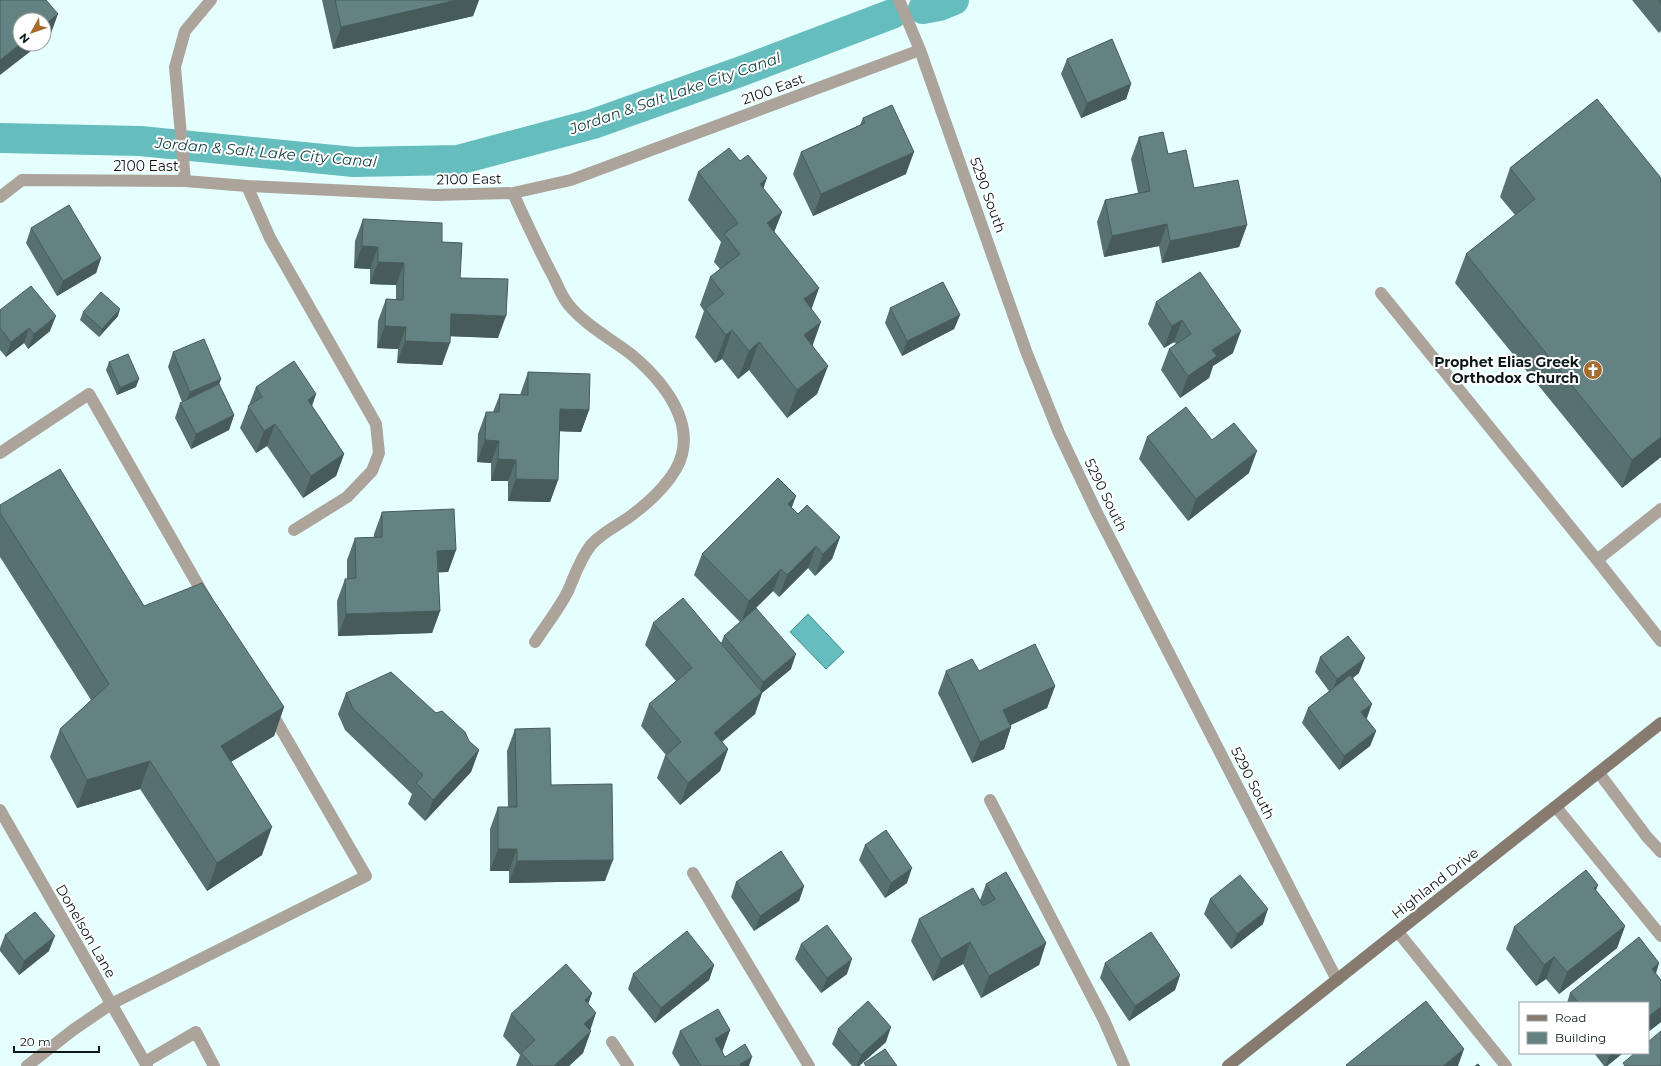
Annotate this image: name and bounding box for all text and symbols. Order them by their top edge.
north arrow [12,12,52,52]
text: N [16,31,33,46]
water label: Jordan & Salt Lake City Canal [566,48,783,138]
street label: 2100 East [739,69,807,109]
water label: Jordan & Salt Lake City Canal [153,133,378,171]
street label: 5290 South [966,155,1010,235]
street label: 2100 East [113,157,179,175]
street label: 2100 East [436,169,502,189]
place label: Prophet Elias Greek Orthodox Church [1434,353,1580,387]
church icon: Prophet Elias Greek Orthodox Church [1582,359,1604,381]
street label: 5290 South [1081,455,1131,535]
street label: 5290 South [1227,744,1279,822]
street label: Highland Drive [1388,843,1482,923]
street label: Donelson Lane [52,881,120,981]
legend [1519,1002,1649,1054]
text: Road [1555,1010,1586,1025]
scale bar [14,1028,99,1054]
text: Building [1555,1030,1606,1045]
text: 20 m [20,1034,51,1049]

